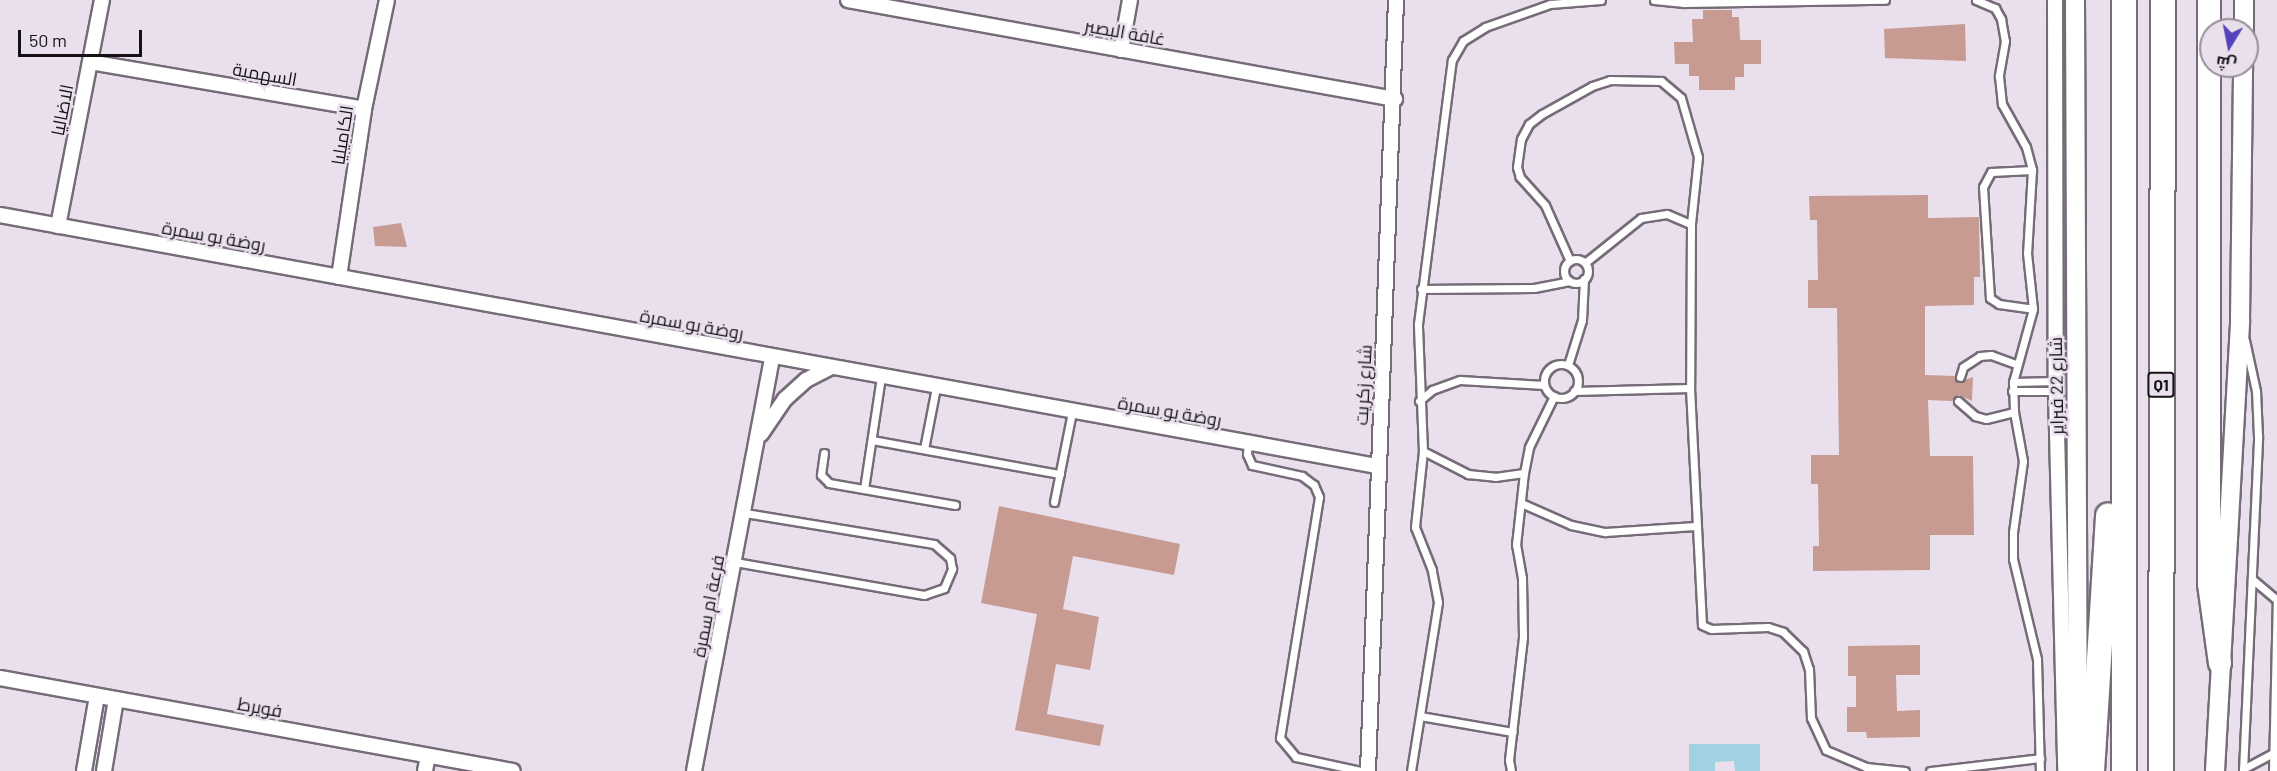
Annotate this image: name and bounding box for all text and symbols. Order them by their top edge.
street label: غافة البصير [1083,14,1167,50]
scale bar [21,18,146,56]
north arrow [2199,18,2259,78]
text: 50 m [29,29,67,51]
text: ش [2214,53,2238,75]
street label: السهمية [231,58,299,90]
street label: الاضاليا [46,82,78,138]
street label: الكاميليا [327,104,357,166]
street label: روضة بو سمرة [160,216,268,256]
street label: روضة بو سمرة [638,304,746,344]
street label: شارع 22 فبراير [2044,337,2068,435]
street label: شارع زكريت [1350,344,1376,426]
road number: Q1 [2146,372,2176,398]
street label: روضة بو سمرة [1116,391,1224,431]
street label: فرعة ام سمرة [688,553,728,659]
street label: فويرط [236,692,284,722]

